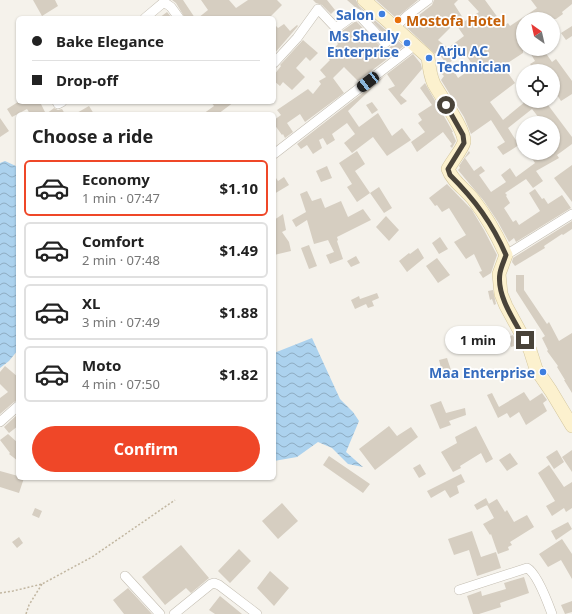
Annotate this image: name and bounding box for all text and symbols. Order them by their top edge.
place label: Salon [336,5,374,24]
marker: Salon [377,9,387,19]
place label: Mostofa Hotel [406,11,505,30]
north arrow [516,12,560,56]
map controls [516,12,560,160]
marker: Mostofa Hotel [393,15,403,25]
place label: Ms Sheuly Enterprise [327,26,399,61]
text: Bake Elegance [56,31,164,51]
marker: Ms Sheuly Enterprise [402,38,412,48]
place label: Arju AC Technician [437,41,511,76]
marker: Arju AC Technician [424,53,434,63]
button: locate [516,64,560,108]
text: Drop-off [56,70,118,90]
car [355,70,381,94]
route start [437,96,455,114]
button: layers [516,116,560,160]
text: Choose a ride [32,124,153,148]
text: Economy [82,169,150,189]
icon: car [34,170,70,206]
text: $1.10 [219,178,258,198]
text: 1 min · 07:47 [82,189,160,207]
text: Comfort [82,231,144,251]
icon: car [34,232,70,268]
text: $1.49 [219,240,258,260]
text: 2 min · 07:48 [82,251,160,269]
text: XL [82,293,100,313]
icon: car [34,294,70,330]
text: $1.88 [219,302,258,322]
text: 3 min · 07:49 [82,313,160,331]
callout: 1 min [445,326,511,354]
text: 1 min [460,331,496,349]
route end [516,331,534,349]
text: Moto [82,355,121,375]
icon: car [34,356,70,392]
place label: Maa Enterprise [429,363,535,382]
text: $1.82 [219,364,258,384]
marker: Maa Enterprise [538,367,548,377]
text: 4 min · 07:50 [82,375,160,393]
button: Confirm [32,426,260,472]

